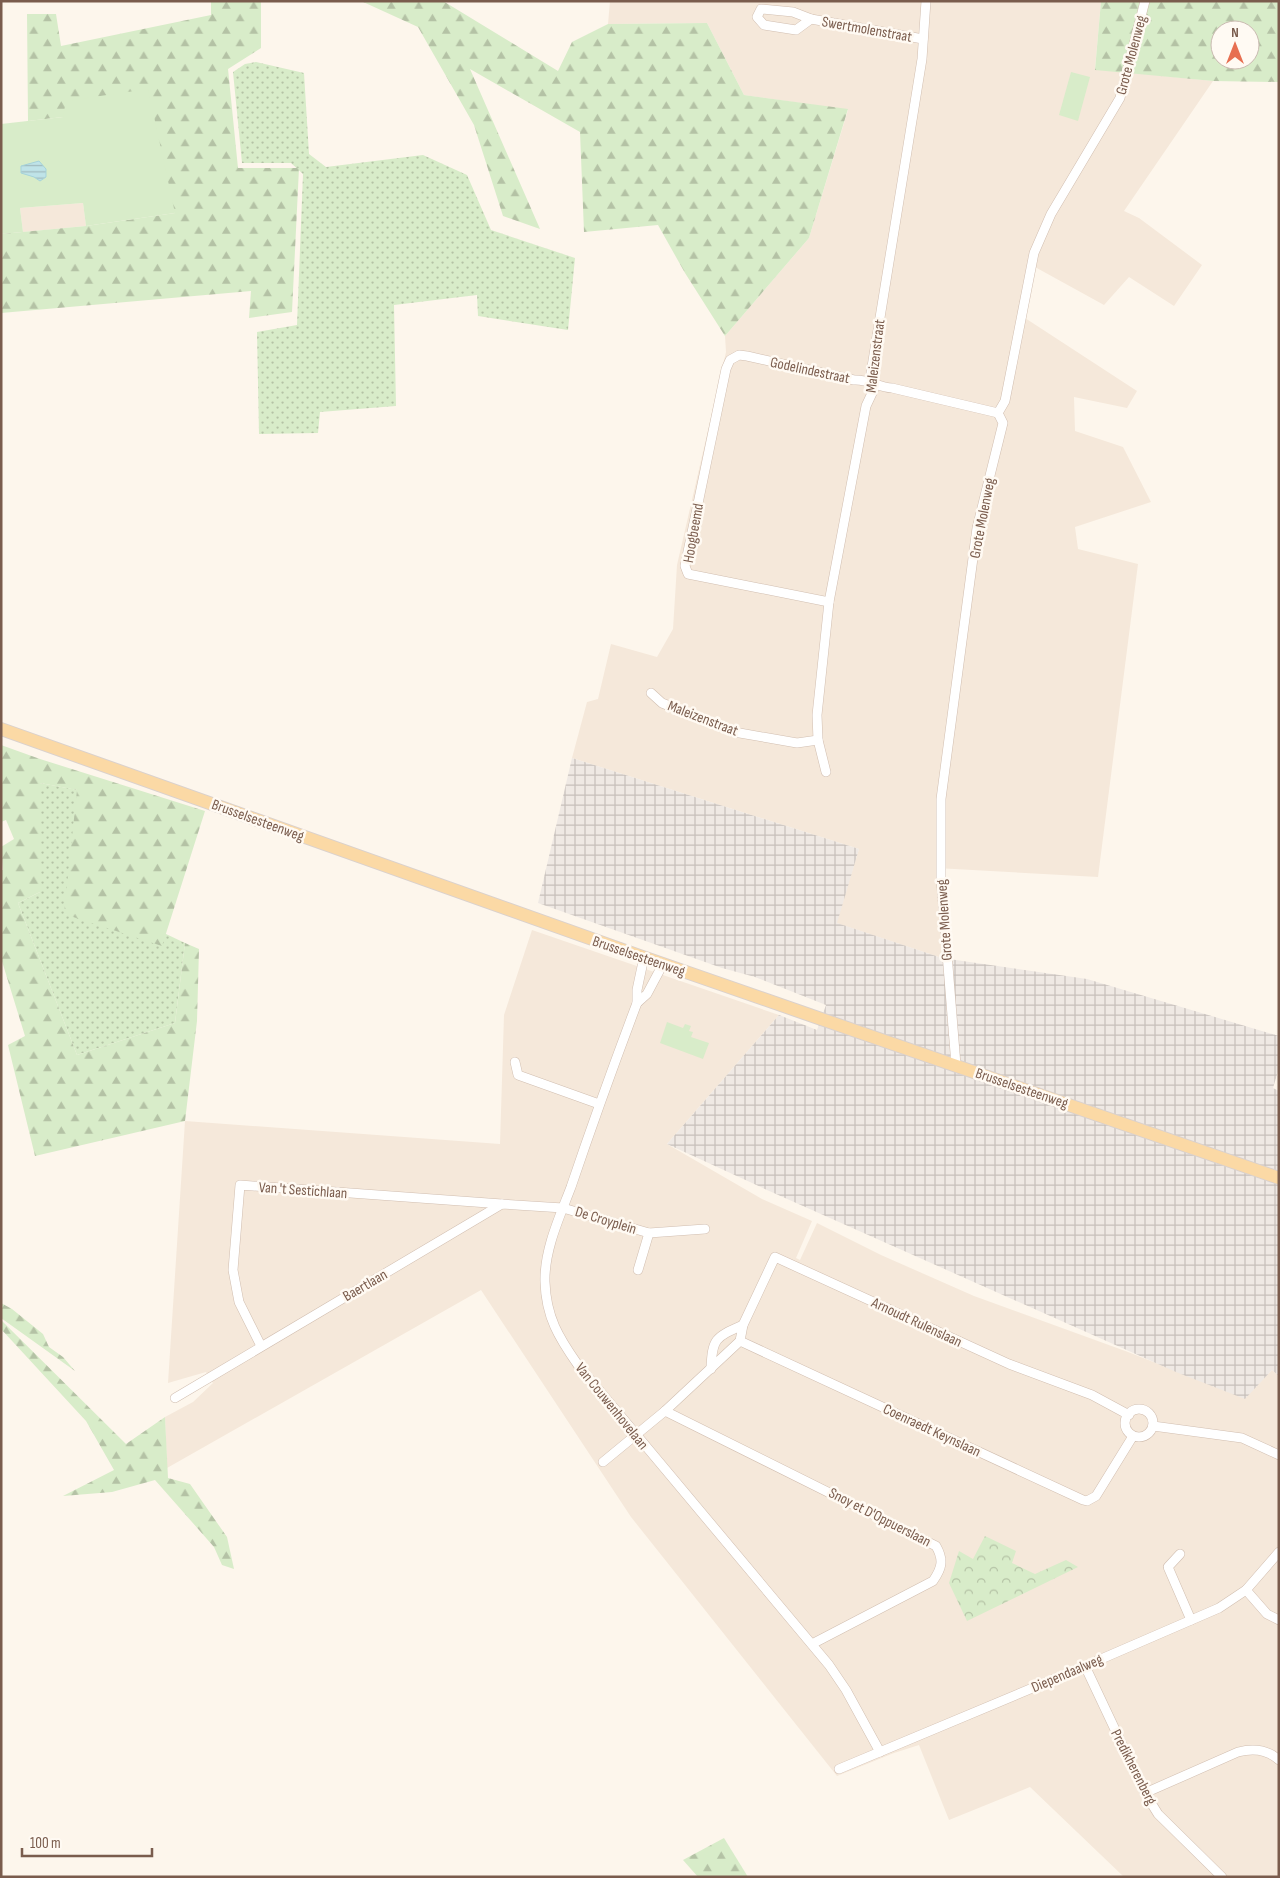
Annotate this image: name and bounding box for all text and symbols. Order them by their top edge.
street label: Swertmolenstraat [820,12,914,47]
street label: Grote Molenweg [1112,13,1151,97]
north arrow [1210,20,1260,70]
text: N [1231,24,1239,41]
street label: Maleizenstraat [862,318,889,394]
street label: Godelindestraat [768,353,852,388]
street label: Grote Molenweg [965,476,1000,560]
street label: Hoogbeemd [679,502,708,564]
street label: Maleizenstraat [665,696,741,741]
street label: Brusselsesteenweg [209,795,307,846]
street label: Grote Molenweg [932,879,957,961]
street label: Brusselsesteenweg [590,932,688,981]
street label: Brusselsesteenweg [973,1064,1071,1113]
street label: Van 't Sestichlaan [258,1178,348,1203]
street label: De Croyplein [573,1202,639,1239]
street label: Baertlaan [340,1265,391,1306]
street label: Arnoudt Rulenslaan [868,1293,965,1352]
street label: Van Couwenhovelaan [571,1359,652,1454]
street label: Coenraedt Keynslaan [880,1400,984,1461]
street label: Snoy et D'Oppuerslaan [825,1484,934,1551]
street label: Diependaalweg [1029,1650,1106,1697]
street label: Predikherenberg [1106,1726,1161,1808]
scale bar [22,1826,152,1858]
text: 100 m [30,1834,61,1853]

